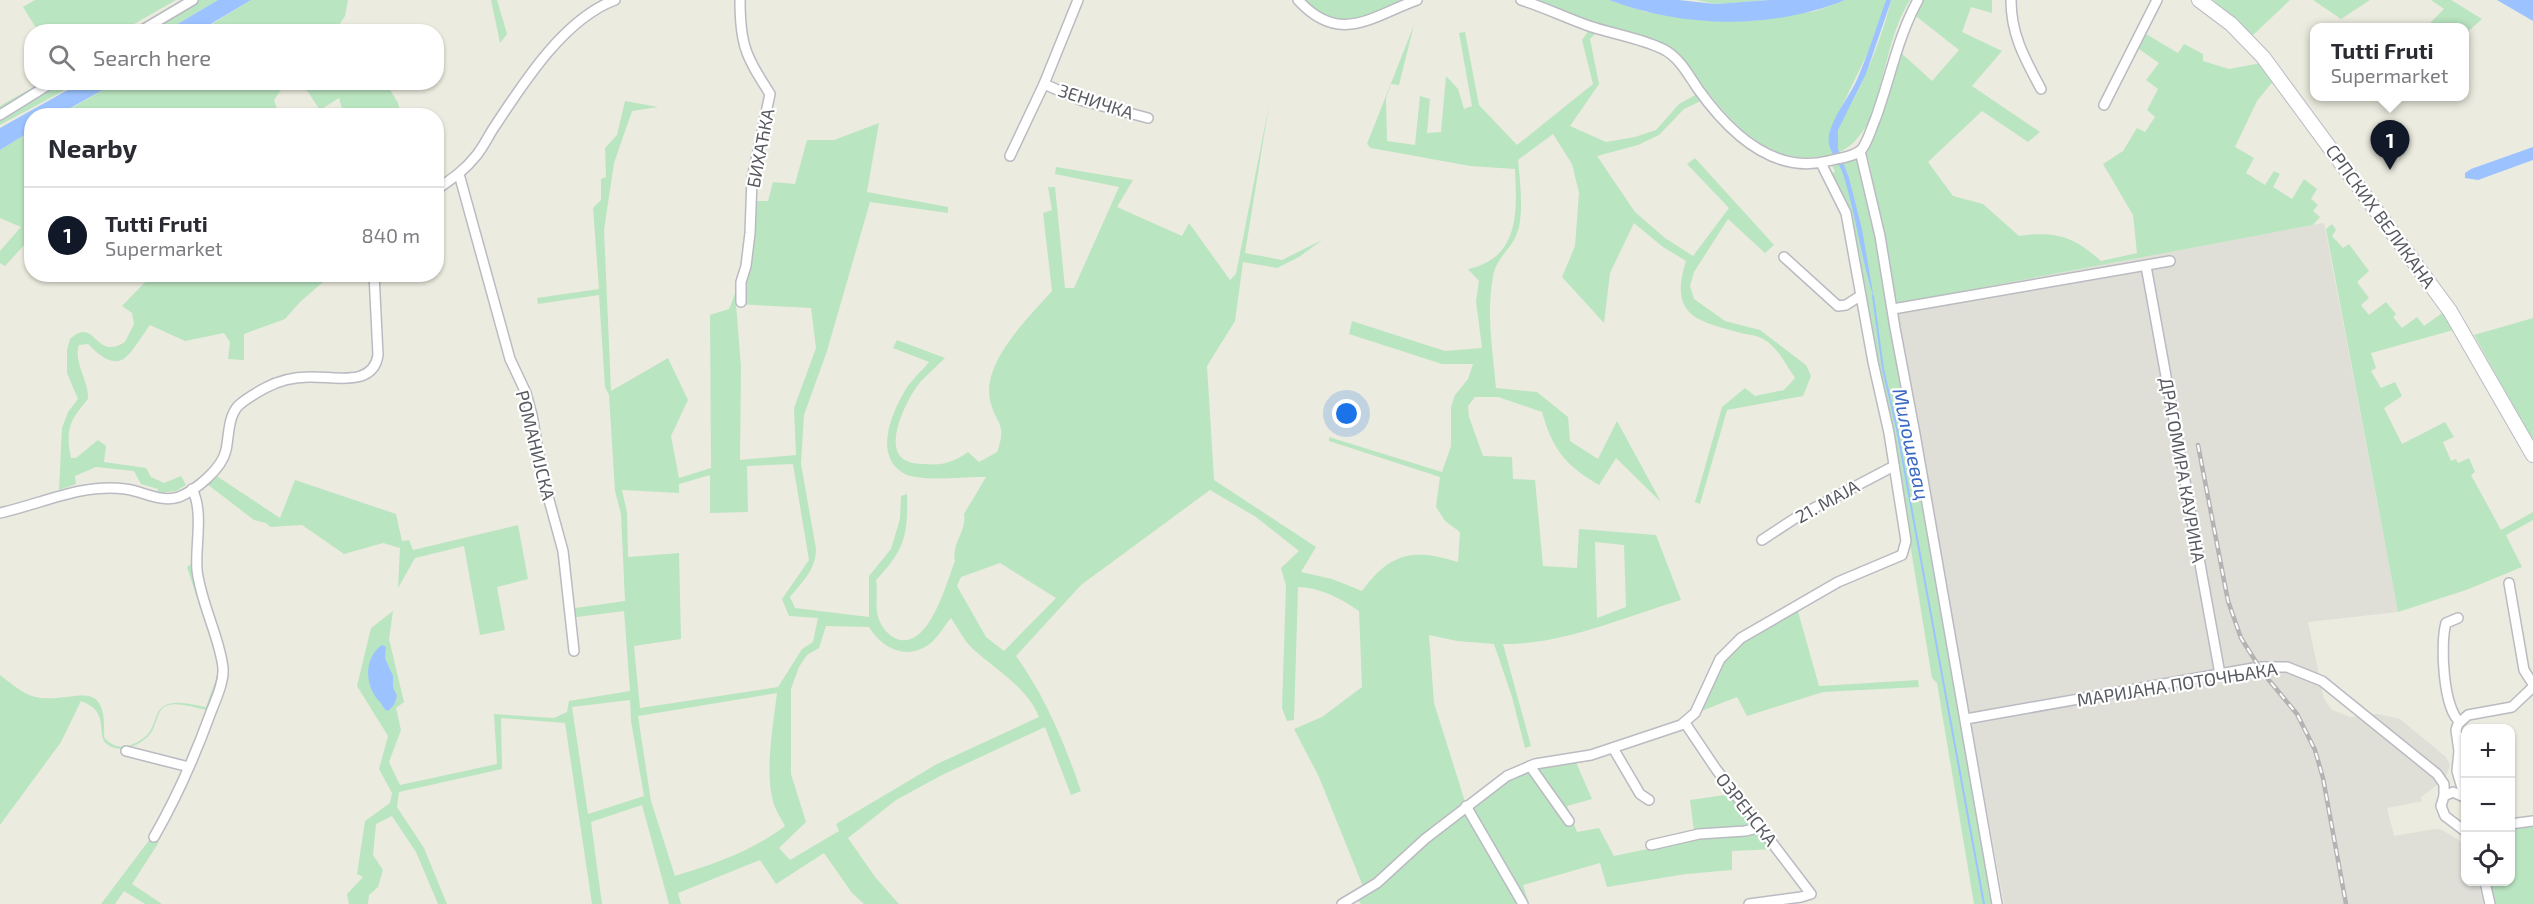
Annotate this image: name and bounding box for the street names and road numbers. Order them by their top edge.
street label: ЗЕНИЧКА [1056,79,1137,124]
street label: БИХАЋКА [742,106,779,190]
street label: СРПСКИХ ВЕЛИКАНА [2322,140,2441,293]
street label: ДРАГОМИРА КАУРИНА [2156,376,2210,565]
street label: РОМАНИЈСКА [512,388,560,503]
street label: 21. МАЈА [1791,474,1864,528]
street label: МАРИЈАНА ПОТОЧЊАКА [2075,657,2280,711]
street label: ОЗРЕНСКА [1712,768,1783,851]

